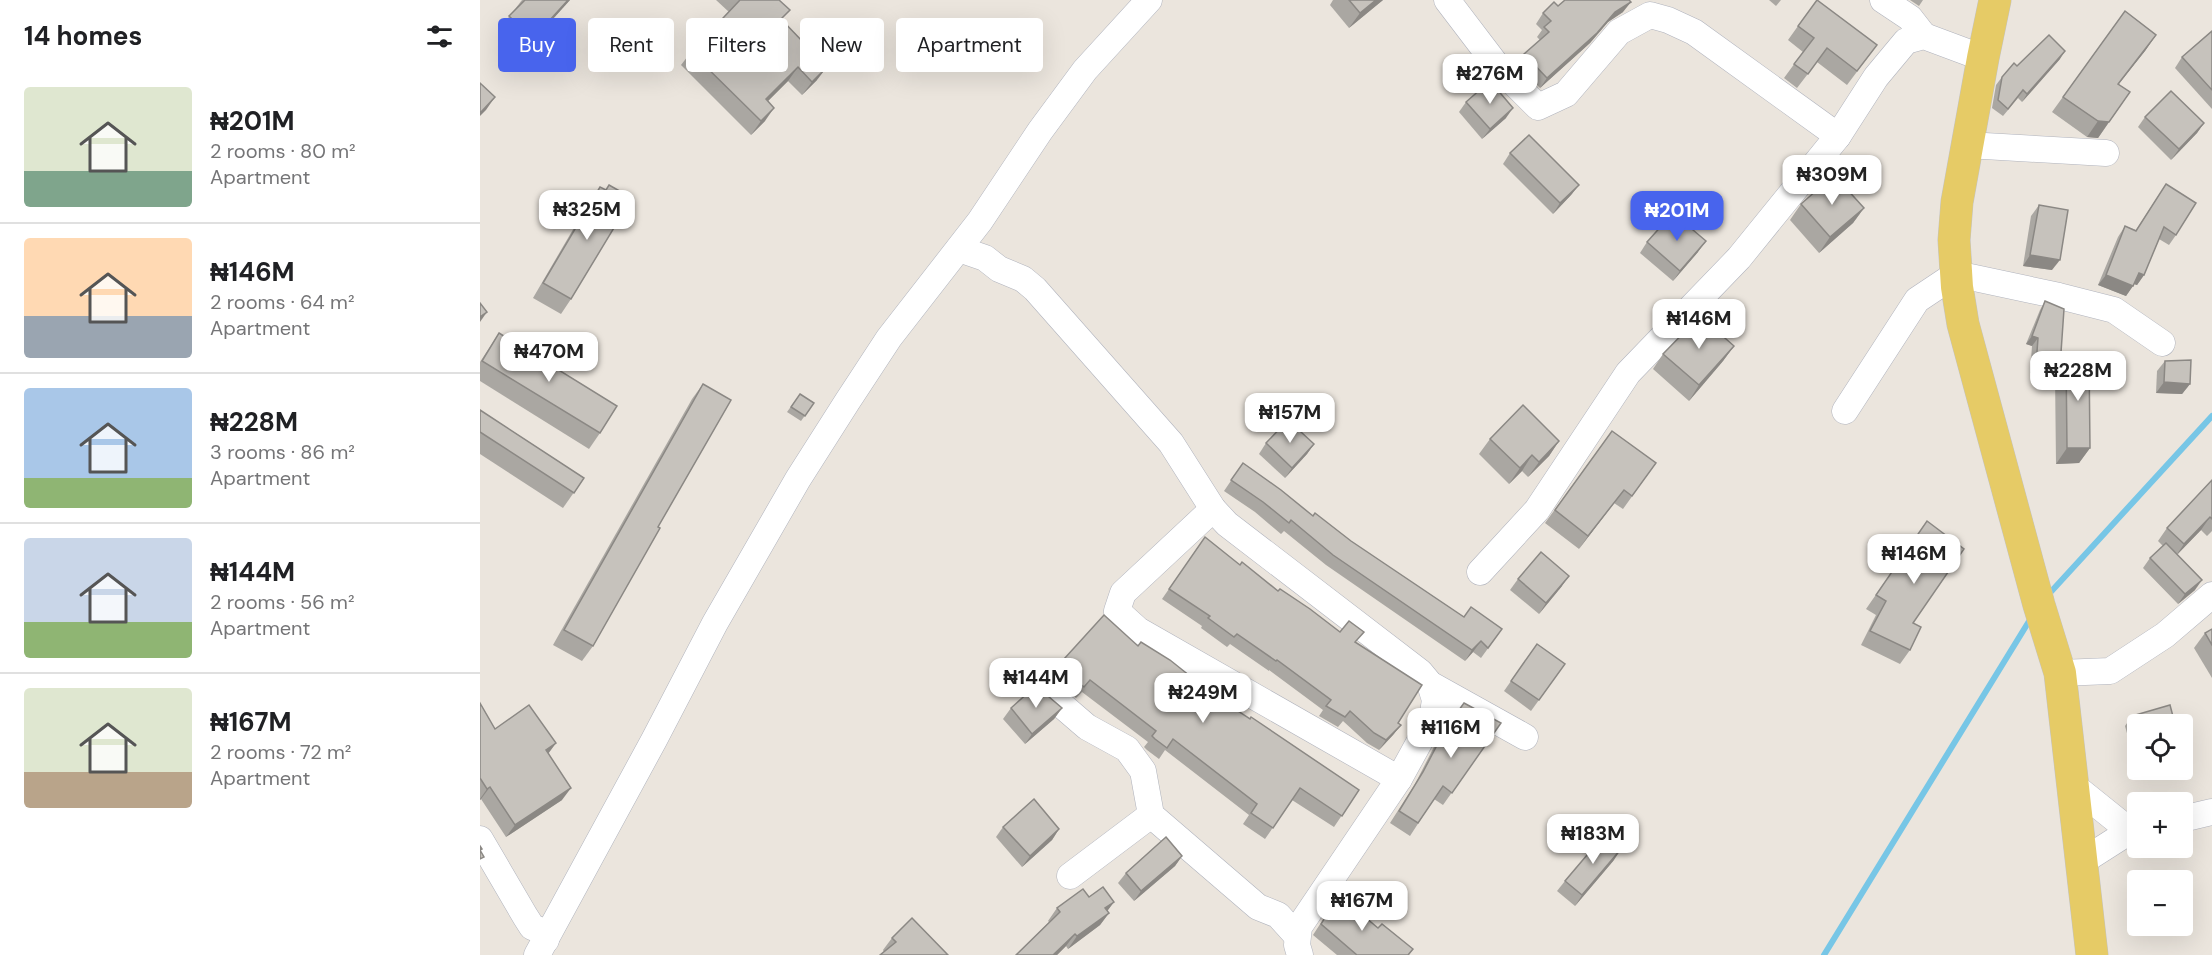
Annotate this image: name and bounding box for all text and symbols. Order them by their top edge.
chip: Buy [498,18,576,72]
chip: Rent [588,18,674,72]
chip: Filters [686,18,788,72]
chip: New [800,18,884,72]
chip: Apartment [896,18,1043,72]
text: 14 homes [24,19,142,53]
icon: filters [423,20,456,53]
pin: ₦276M [1448,54,1532,105]
text: ₦276M [1457,60,1523,86]
text: ₦201M [210,104,294,138]
icon: home [72,111,144,183]
text: 2 rooms · 80 m² [210,138,356,164]
pin: ₦309M [1790,155,1874,206]
text: ₦309M [1796,161,1868,187]
text: Apartment [210,164,310,190]
pin: ₦325M [545,190,629,241]
pin: ₦201M [1635,191,1719,242]
text: ₦325M [553,196,621,222]
text: ₦201M [1645,197,1709,223]
text: ₦146M [210,255,295,289]
icon: home [72,262,144,334]
text: 2 rooms · 64 m² [210,289,354,315]
pin: ₦146M [1657,299,1741,350]
text: ₦146M [1666,305,1732,331]
text: Apartment [210,315,310,341]
pin: ₦470M [507,332,591,383]
text: ₦470M [514,338,584,364]
pin: ₦228M [2036,351,2120,402]
text: ₦228M [2044,357,2112,383]
pin: ₦157M [1248,393,1332,444]
text: ₦157M [1259,399,1321,425]
text: ₦228M [210,405,298,439]
icon: home [72,412,144,484]
text: 3 rooms · 86 m² [210,439,355,465]
text: Apartment [210,465,310,491]
pin: ₦146M [1872,534,1956,585]
text: ₦146M [1881,540,1947,566]
text: ₦144M [210,555,295,589]
icon: home [72,562,144,634]
text: 2 rooms · 56 m² [210,589,355,615]
text: Apartment [210,615,310,641]
pin: ₦144M [994,658,1078,709]
text: ₦144M [1003,664,1069,690]
pin: ₦249M [1161,673,1245,724]
text: ₦249M [1168,679,1238,705]
text: ₦167M [210,705,291,739]
pin: ₦116M [1409,708,1493,759]
icon: home [72,712,144,784]
text: ₦116M [1421,714,1481,740]
map controls [2127,714,2193,936]
button: locate [2127,714,2193,780]
text: 2 rooms · 72 m² [210,739,351,765]
text: Apartment [210,765,310,791]
button: + [2127,792,2193,858]
pin: ₦183M [1551,814,1635,865]
text: ₦183M [1561,820,1625,846]
button: − [2127,870,2193,936]
pin: ₦167M [1320,881,1404,932]
text: ₦167M [1331,887,1393,913]

